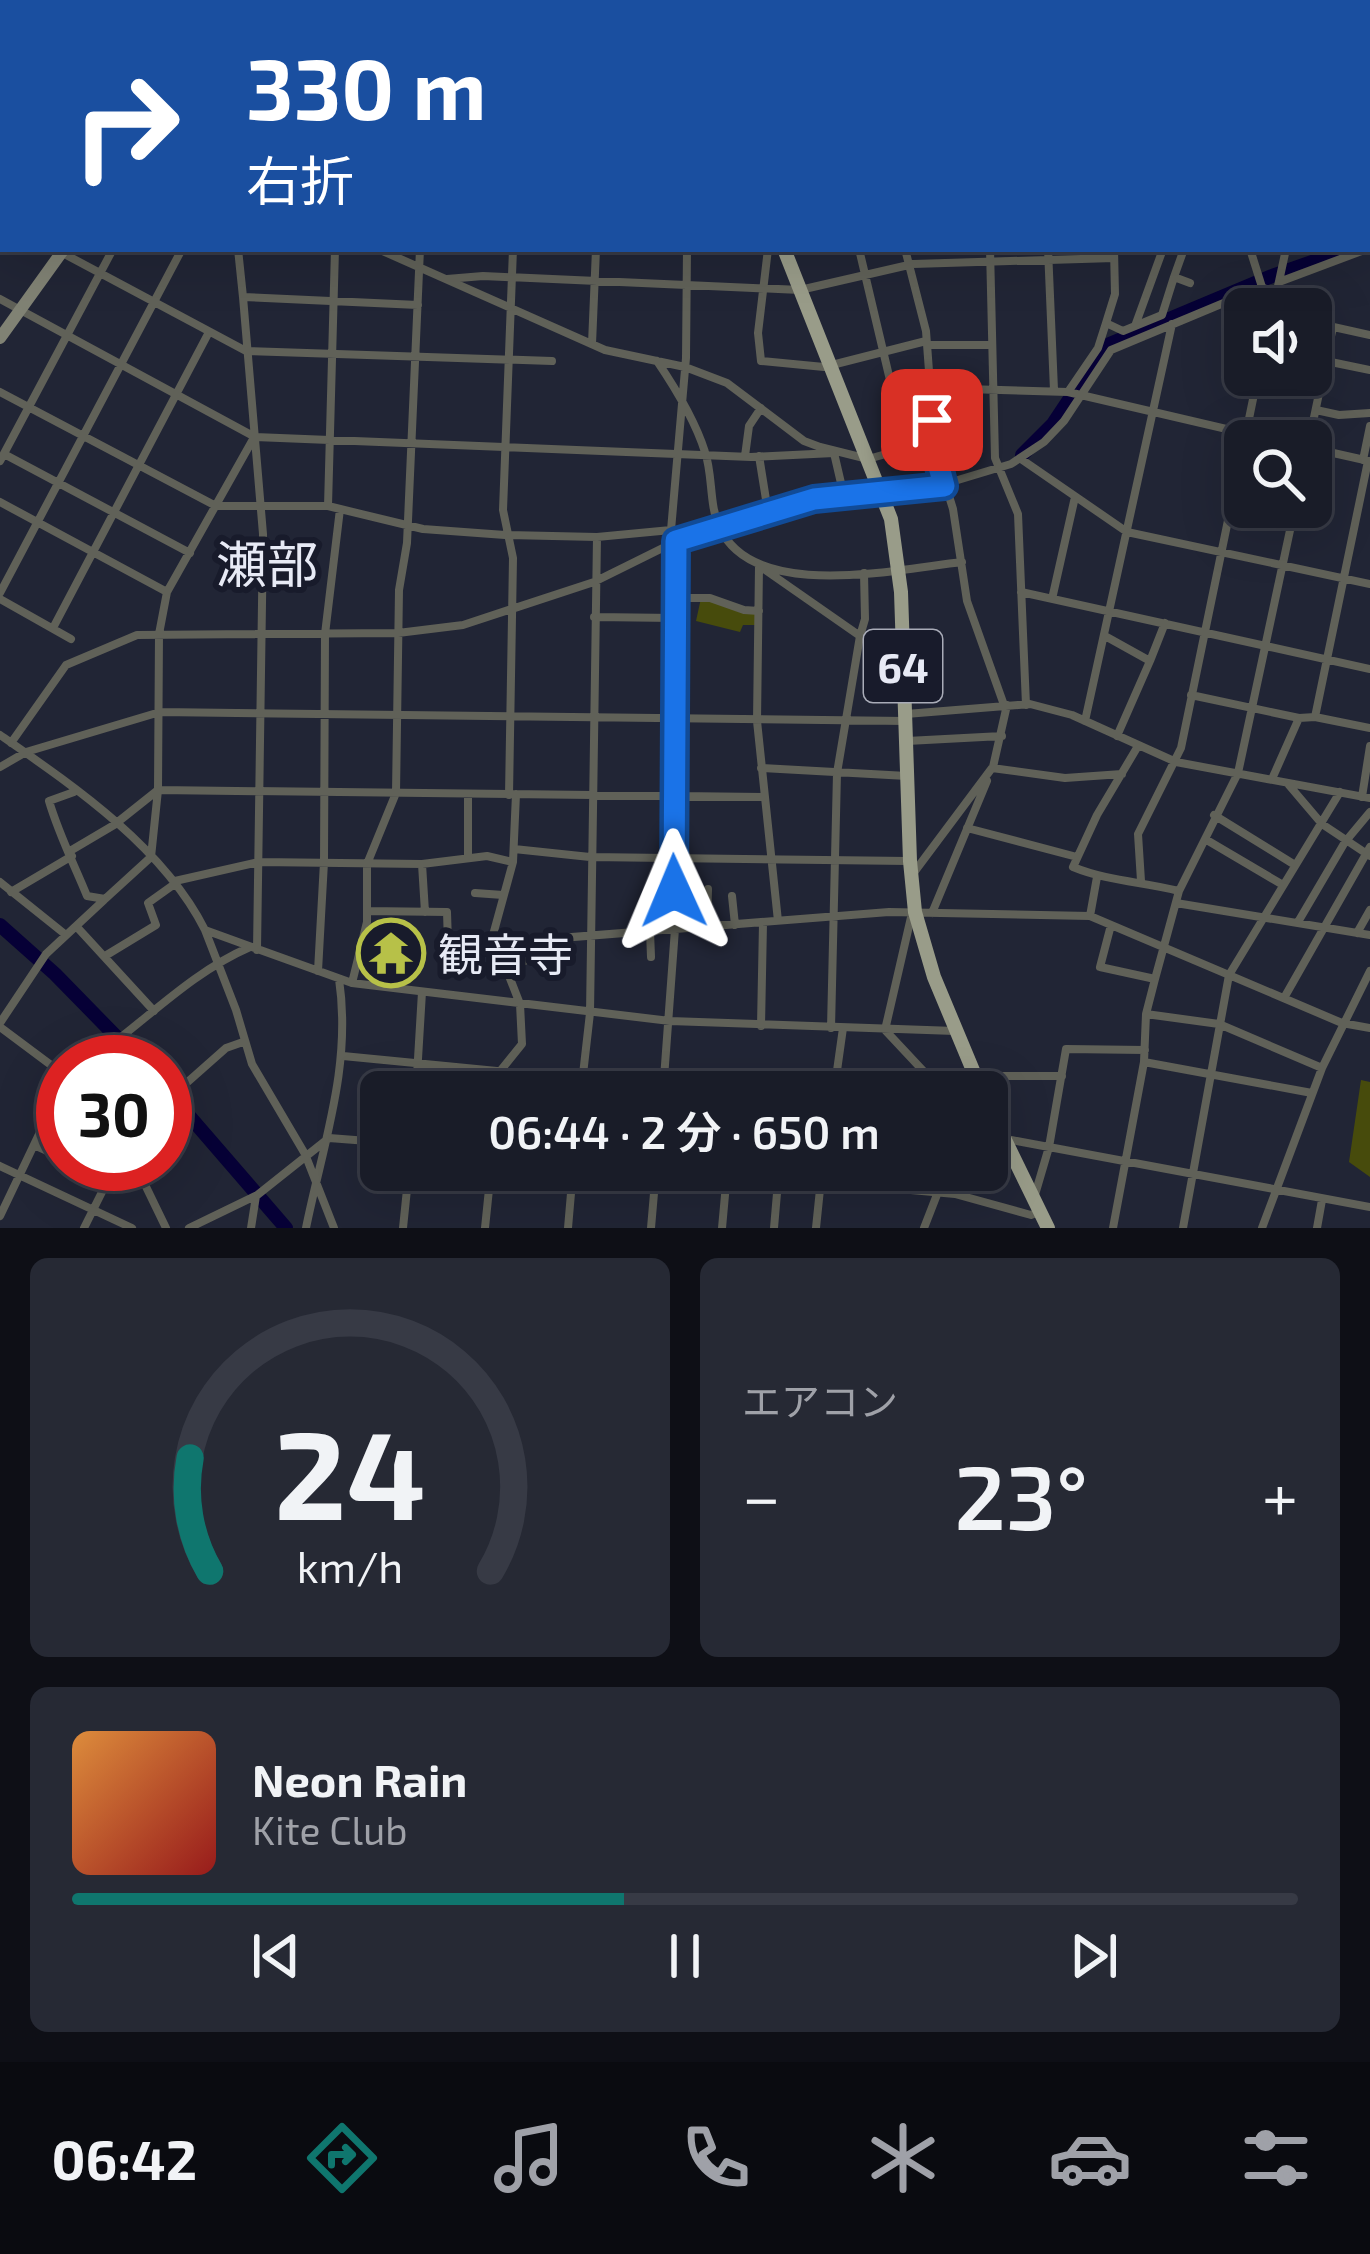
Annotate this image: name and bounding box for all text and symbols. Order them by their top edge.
text: 330 m [246,36,486,137]
icon: right [48,48,204,204]
text: 右折 [246,147,354,212]
map controls [1224,288,1332,528]
button: sound [1224,288,1332,396]
pin [881,369,983,471]
icon: arrive [899,387,965,453]
button: search [1224,420,1332,528]
district label: 瀬部 [216,532,318,593]
road number: 64 [864,630,942,702]
position arrow [611,828,737,954]
temple icon: 観音寺 [356,918,426,988]
place label: 観音寺 [438,926,573,980]
speed limit sign: 30 [36,1035,192,1191]
text: 06:44 · 2 分 · 650 m [488,1104,880,1158]
text: エアコン [742,1377,898,1424]
text: 24 [274,1395,426,1545]
text: 23° [954,1440,1088,1548]
text: − [742,1455,781,1534]
text: + [1262,1455,1298,1534]
text: km/h [297,1539,403,1591]
text: Neon Rain [252,1752,467,1806]
text: Kite Club [252,1806,408,1853]
icon: previous [243,1923,309,1989]
icon: pause [652,1923,718,1989]
icon: next [1061,1923,1127,1989]
icon: directions [300,2116,384,2200]
icon: music [487,2116,571,2200]
icon: phone [674,2116,758,2200]
icon: climate [861,2116,945,2200]
icon: car [1048,2116,1132,2200]
icon: filters [1234,2116,1318,2200]
text: 06:42 [51,2126,197,2191]

